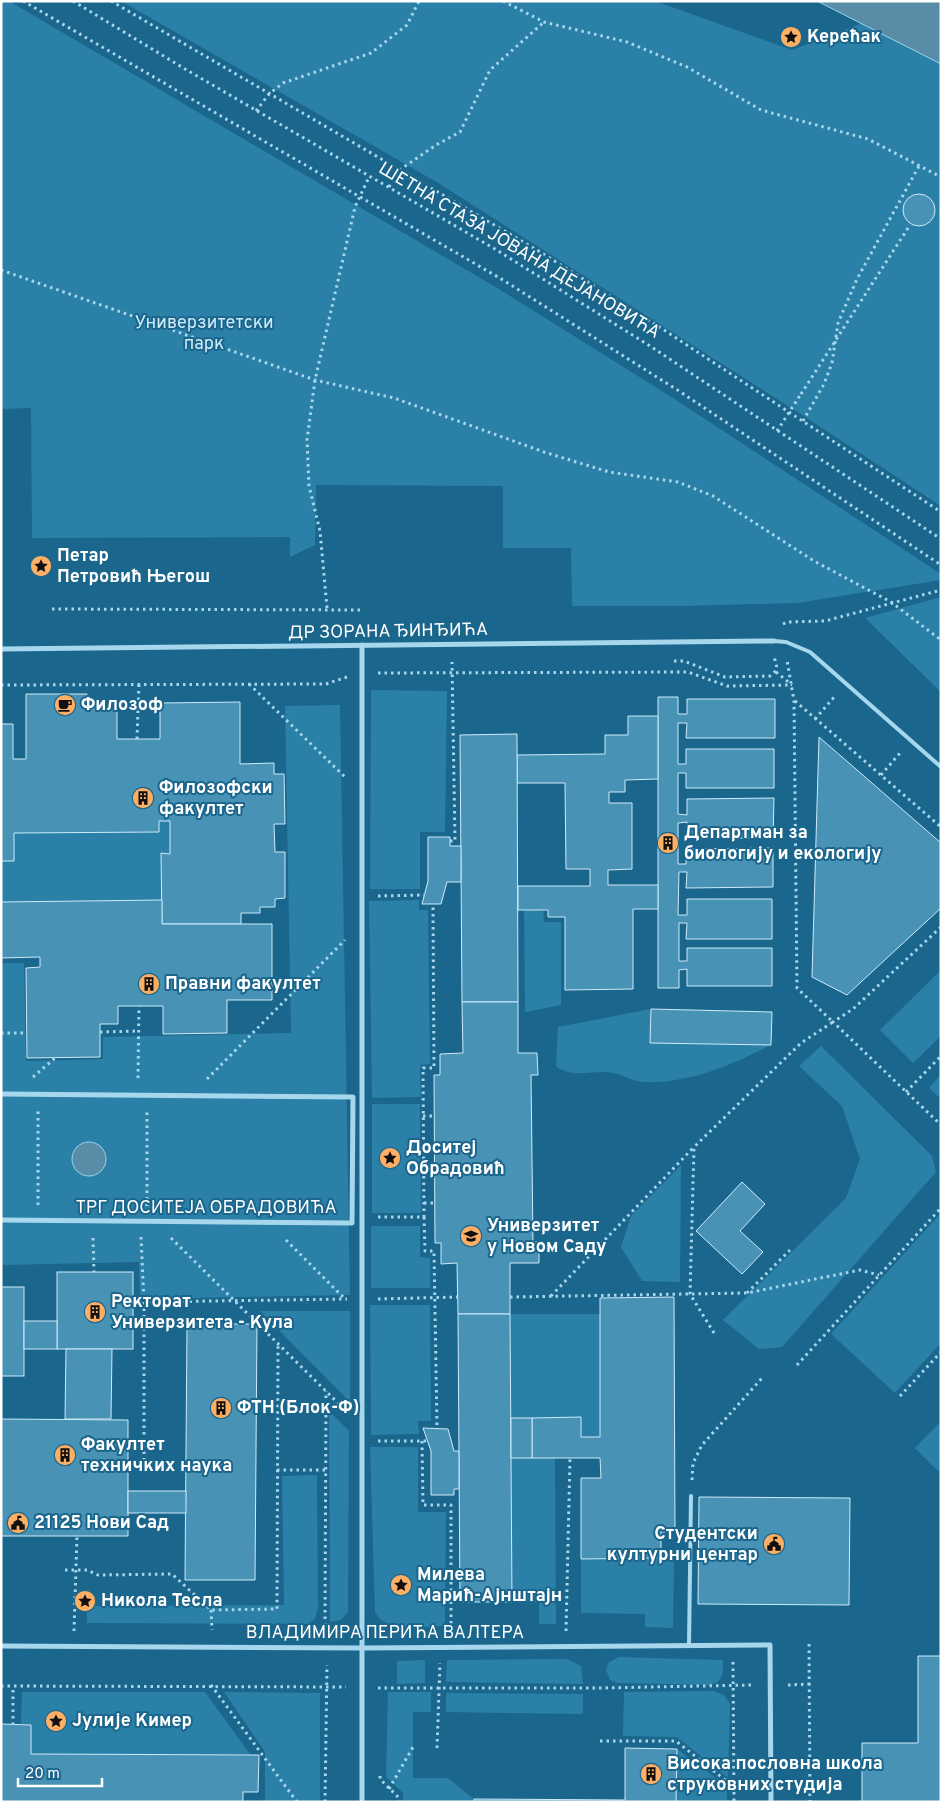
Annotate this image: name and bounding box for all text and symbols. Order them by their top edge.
place icon: Керећак [779,25,803,49]
place label: Керећак [807,26,882,49]
street label: ШЕТНА СТАЗА ЈОВАНА ДЕЈАНОВИЋА [374,158,664,344]
park label: Универзитетски парк [134,312,274,356]
place label: Петар Петровић Његош [57,545,210,589]
place icon: Петар Петровић Његош [29,554,53,578]
street label: ДР ЗОРАНА ЂИНЂИЋА [288,619,488,645]
cafe icon: Филозоф [53,693,77,717]
place label: Филозоф [81,694,163,717]
place label: Филозофски факултет [159,777,273,821]
building icon: Филозофски факултет [131,786,155,810]
place label: Департман за биологију и екологију [684,822,881,866]
building icon: Департман за биологију и екологију [656,831,680,855]
building icon: Правни факултет [137,972,161,996]
place label: Правни факултет [165,973,321,996]
place label: Доситеј Обрадовић [406,1137,505,1181]
place icon: Доситеј Обрадовић [378,1146,402,1170]
street label: ТРГ ДОСИТЕЈА ОБРАДОВИЋА [75,1197,337,1220]
place label: Универзитет у Новом Саду [487,1215,607,1259]
school or university icon: Универзитет у Новом Саду [459,1224,483,1248]
place label: Ректорат Универзитета - Кула [111,1291,293,1335]
building icon: Ректорат Универзитета - Кула [83,1300,107,1324]
building icon: ФТН (Блок-Ф) [209,1396,233,1420]
place label: ФТН (Блок-Ф) [237,1397,359,1420]
place label: Факултет техничких наука [81,1434,232,1478]
building icon: Факултет техничких наука [53,1443,77,1467]
public building icon: 21125 Нови Сад [6,1511,30,1535]
place label: 21125 Нови Сад [34,1512,169,1535]
place label: Студентски културни центар [607,1523,758,1567]
public building icon: Студентски културни центар [762,1532,786,1556]
place label: Милева Марић-Ајнштајн [417,1564,562,1608]
place icon: Милева Марић-Ајнштајн [389,1573,413,1597]
place icon: Никола Тесла [73,1589,97,1613]
place label: Никола Тесла [101,1590,223,1613]
street label: ВЛАДИМИРА ПЕРИЋА ВАЛТЕРА [246,1622,524,1645]
place icon: Јулије Кимер [44,1709,68,1733]
place label: Јулије Кимер [72,1710,192,1733]
place label: Висока пословна школа струковних студија [667,1753,883,1797]
scale bar [18,1756,101,1788]
building icon: Висока пословна школа струковних студија [639,1762,663,1786]
text: 20 m [25,1765,60,1784]

